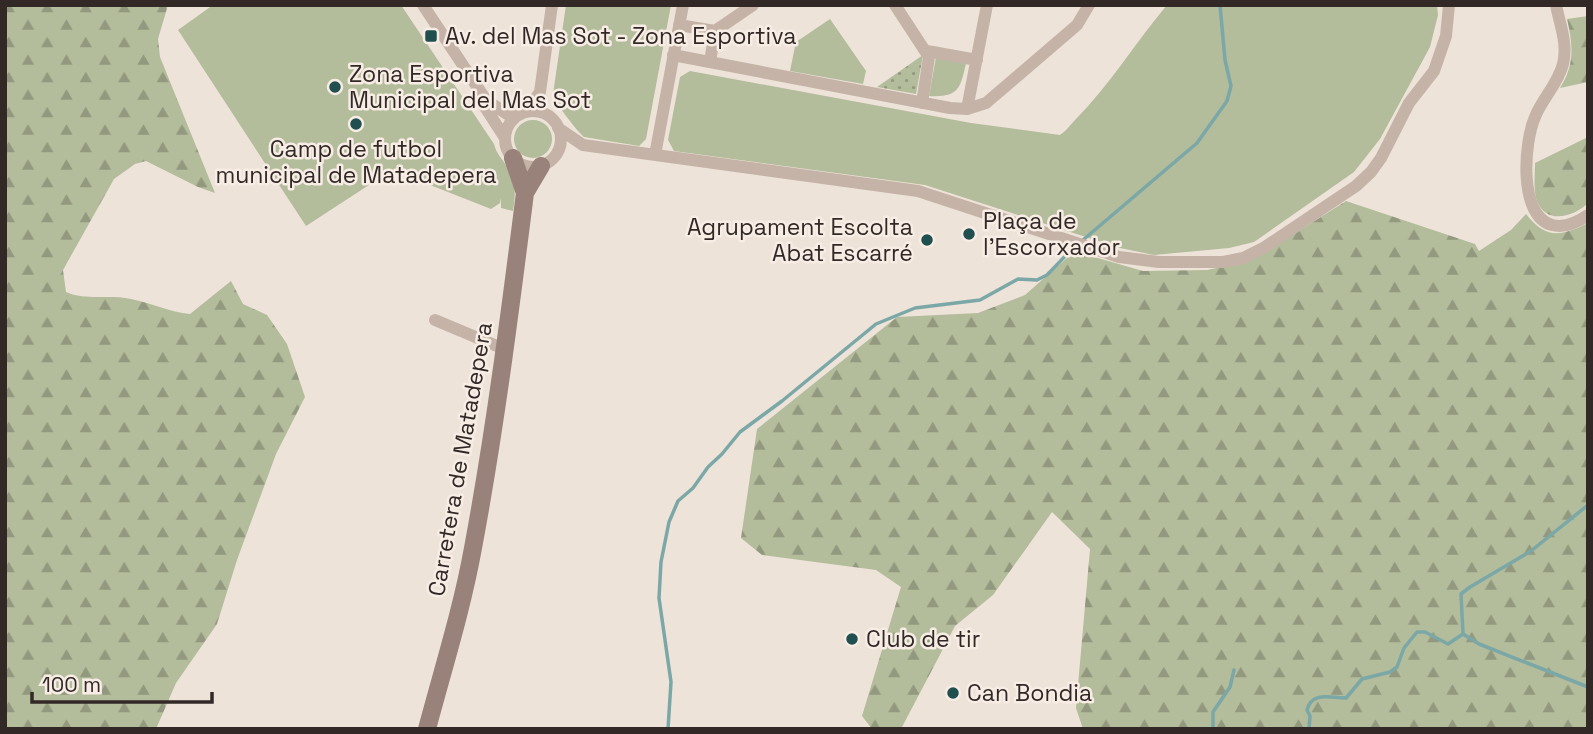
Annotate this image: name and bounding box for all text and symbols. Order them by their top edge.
place label: Av. del Mas Sot - Zona Esportiva [445,21,797,51]
marker: Av. del Mas Sot - Zona Esportiva [423,28,439,44]
place label: Zona Esportiva Municipal del Mas Sot [349,59,591,115]
marker: Zona Esportiva Municipal del Mas Sot [327,79,343,95]
marker: Camp de futbol municipal de Matadepera [348,116,364,132]
place label: Camp de futbol municipal de Matadepera [216,134,496,190]
place label: Plaça de l'Escorxador [983,206,1120,262]
place label: Agrupament Escolta Abat Escarré [687,212,913,268]
marker: Plaça de l'Escorxador [961,226,977,242]
marker: Agrupament Escolta Abat Escarré [919,232,935,248]
street label: Carretera de Matadepera [421,320,499,598]
place label: Club de tir [866,624,980,654]
marker: Club de tir [844,631,860,647]
scale bar [32,660,212,704]
text: 100 m [42,671,101,698]
place label: Can Bondia [967,678,1092,708]
marker: Can Bondia [945,685,961,701]

